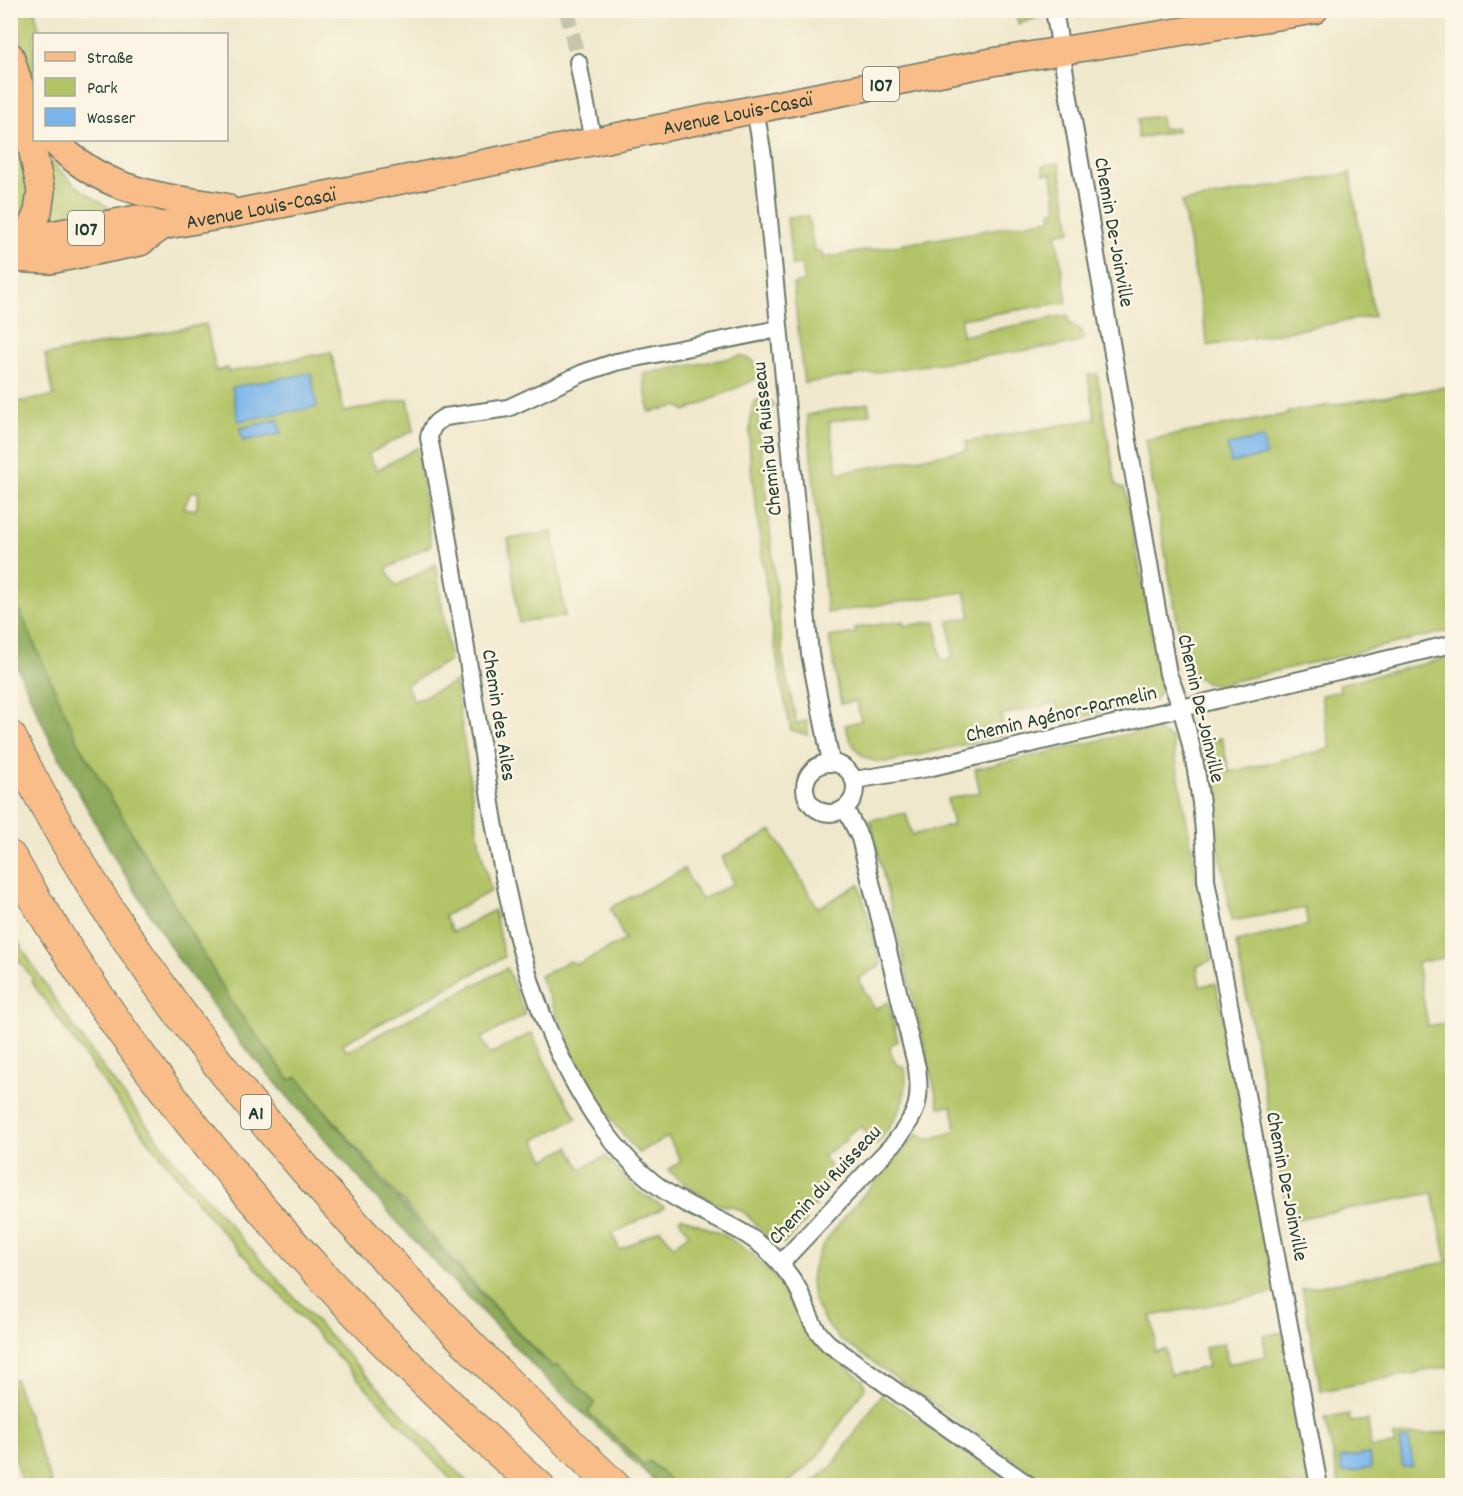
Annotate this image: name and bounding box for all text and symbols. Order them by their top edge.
legend [33,33,228,141]
text: Straße [87,47,133,72]
road number: 107 [863,67,899,101]
text: Park [87,77,118,102]
street label: Avenue Louis-Casaï [661,86,817,145]
text: Wasser [87,107,136,132]
street label: Chemin De-Joinville [1084,155,1140,310]
street label: Avenue Louis-Casaï [184,181,340,239]
road number: 107 [68,211,104,245]
street label: Chemin du Ruisseau [746,360,792,517]
street label: Chemin De-Joinville [1167,631,1231,786]
street label: Chemin des Ailes [472,647,522,784]
street label: Chemin Agénor-Parmelin [963,679,1160,752]
road number: A1 [241,1095,271,1129]
street label: Chemin De-Joinville [1256,1109,1314,1264]
street label: Chemin du Ruisseau [762,1119,890,1253]

